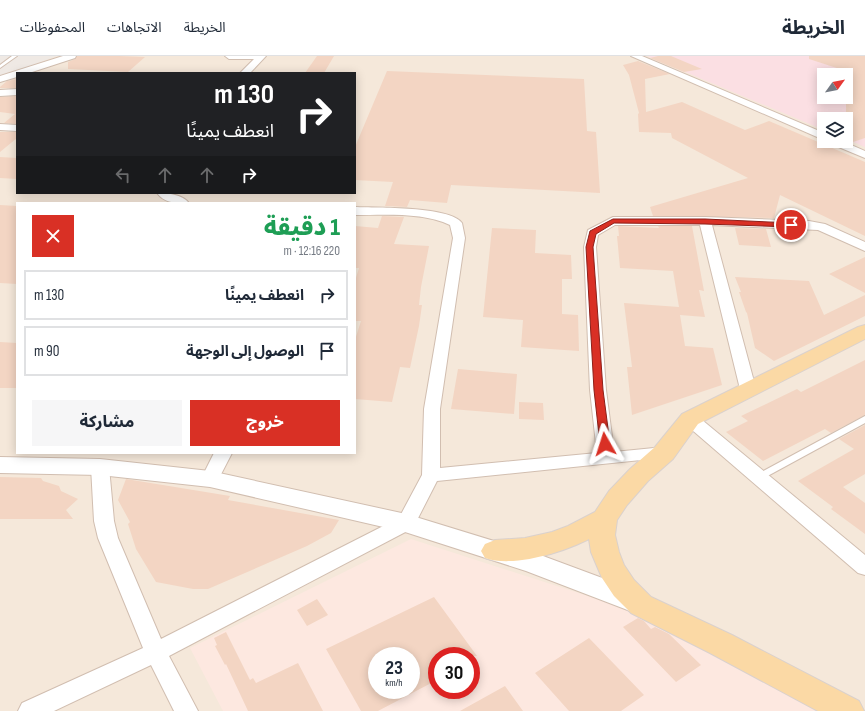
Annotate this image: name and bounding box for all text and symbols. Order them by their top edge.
text: الخريطة [782,17,845,40]
text: المحفوظات [20,19,85,36]
text: الاتجاهات [107,19,162,36]
text: الخريطة [184,19,226,36]
north arrow [817,68,853,104]
map controls [817,68,853,148]
text: 130 m [214,78,274,111]
icon: right [288,88,340,140]
button: layers [817,112,853,148]
text: انعطف يمينًا [186,121,274,142]
icon: left [112,164,134,186]
icon: ahead [154,164,176,186]
icon: ahead [196,164,218,186]
icon: right [238,164,260,186]
pin [774,208,808,242]
text: 1 دقيقة [264,213,340,242]
icon: arrive [780,214,802,236]
button: close [32,215,74,257]
text: 220 m · 12:16 [284,243,340,259]
icon: right [316,284,338,306]
text: 130 m [34,286,64,305]
text: انعطف يمينًا [225,286,304,305]
icon: arrive [316,340,338,362]
text: 90 m [34,342,59,361]
text: الوصول إلى الوجهة [186,342,304,361]
button: مشاركة [32,400,182,446]
button: خروج [190,400,340,446]
position arrow [584,423,626,465]
speed limit sign: 30 [428,647,480,699]
text: 23 [385,656,403,680]
text: km/h [385,677,403,689]

